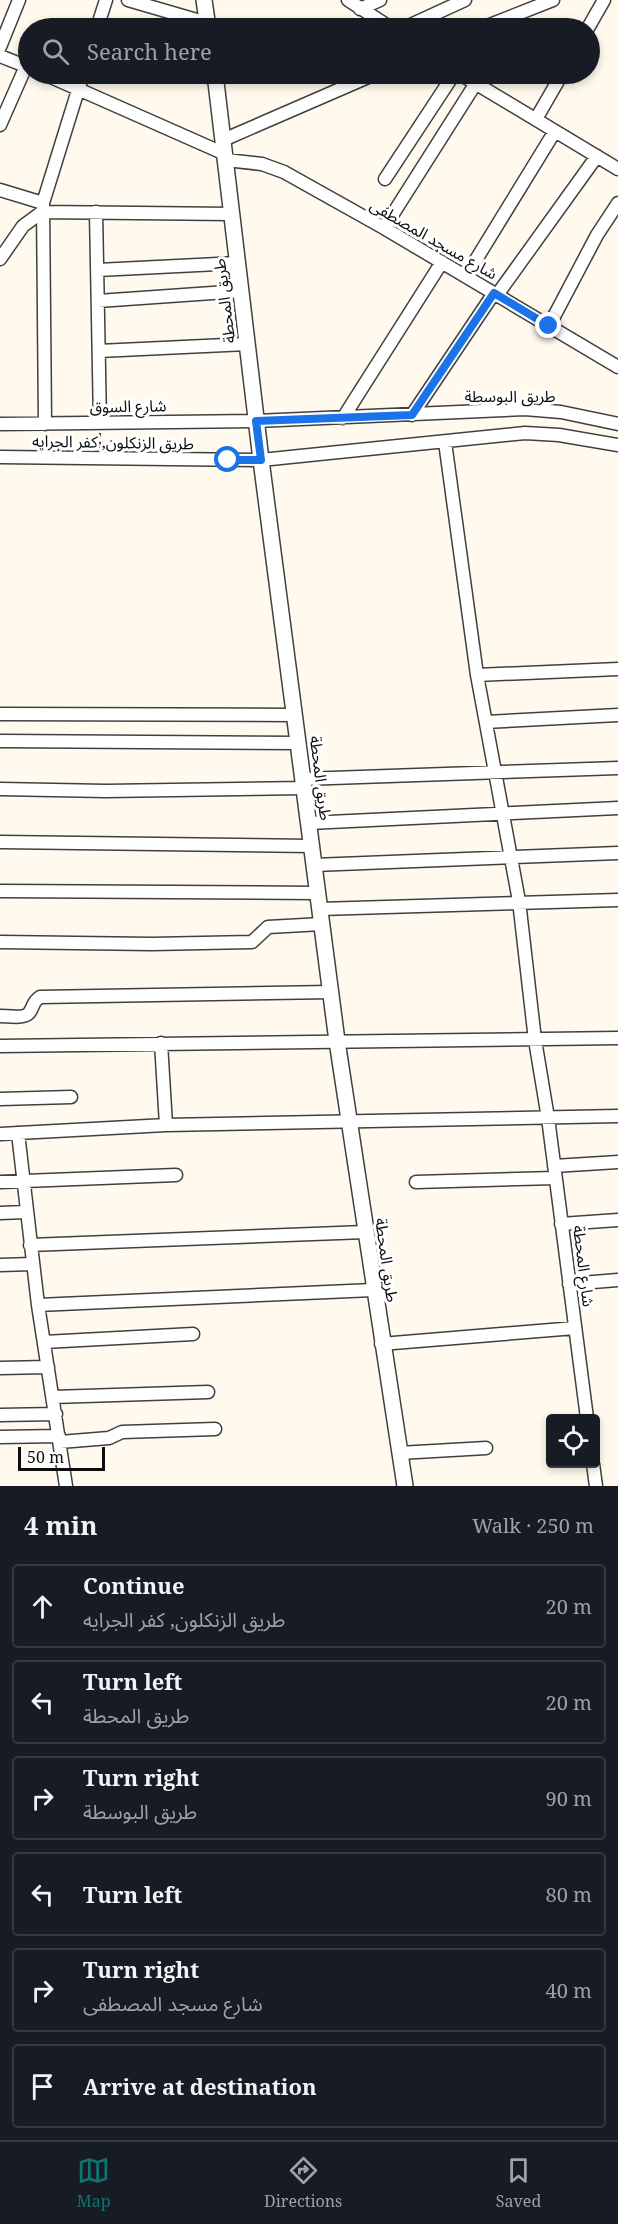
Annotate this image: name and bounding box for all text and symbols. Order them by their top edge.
search box [18,18,600,84]
icon: search [39,35,72,68]
text: Search here [87,36,212,66]
street label: شارع مسجد المصطفى [365,194,502,286]
street label: طريق المحطة [208,257,240,345]
route end [535,312,561,338]
street label: طريق البوسطة [464,385,556,407]
street label: شارع السوق [89,394,167,420]
street label: طريق الزنكلون, كفر الجرايه [32,430,194,454]
route start [214,446,240,472]
street label: طريق المحطة [305,734,337,822]
street label: طريق المحطة [370,1216,404,1304]
street label: شارع المحطة [566,1224,600,1308]
map controls [546,1414,600,1468]
button: locate [546,1414,600,1468]
scale bar [18,1444,105,1472]
text: 50 m [27,1446,64,1468]
text: 4 min [24,1507,98,1543]
text: Walk · 250 m [472,1512,594,1539]
text: Continue [83,1570,185,1600]
icon: ahead [26,1590,59,1623]
text: 20 m [546,1593,592,1620]
text: طريق الزنكلون, كفر الجرايه [83,1606,285,1633]
text: Turn left [83,1666,182,1696]
icon: left [26,1686,59,1719]
text: 20 m [546,1689,592,1716]
text: طريق المحطة [83,1702,189,1729]
text: Turn right [83,1762,199,1792]
icon: right [26,1782,59,1815]
text: 90 m [546,1785,592,1812]
text: طريق البوسطة [83,1798,197,1825]
icon: left [26,1878,59,1911]
text: Turn left [83,1879,182,1909]
text: 80 m [546,1881,592,1908]
text: Turn right [83,1954,199,1984]
icon: right [26,1974,59,2007]
text: 40 m [546,1977,592,2004]
text: شارع مسجد المصطفى [83,1990,263,2017]
icon: arrive [26,2070,59,2103]
text: Arrive at destination [83,2071,317,2101]
tab: Map [77,2154,111,2212]
tab: Directions [264,2154,342,2212]
tab: Saved [496,2154,541,2212]

